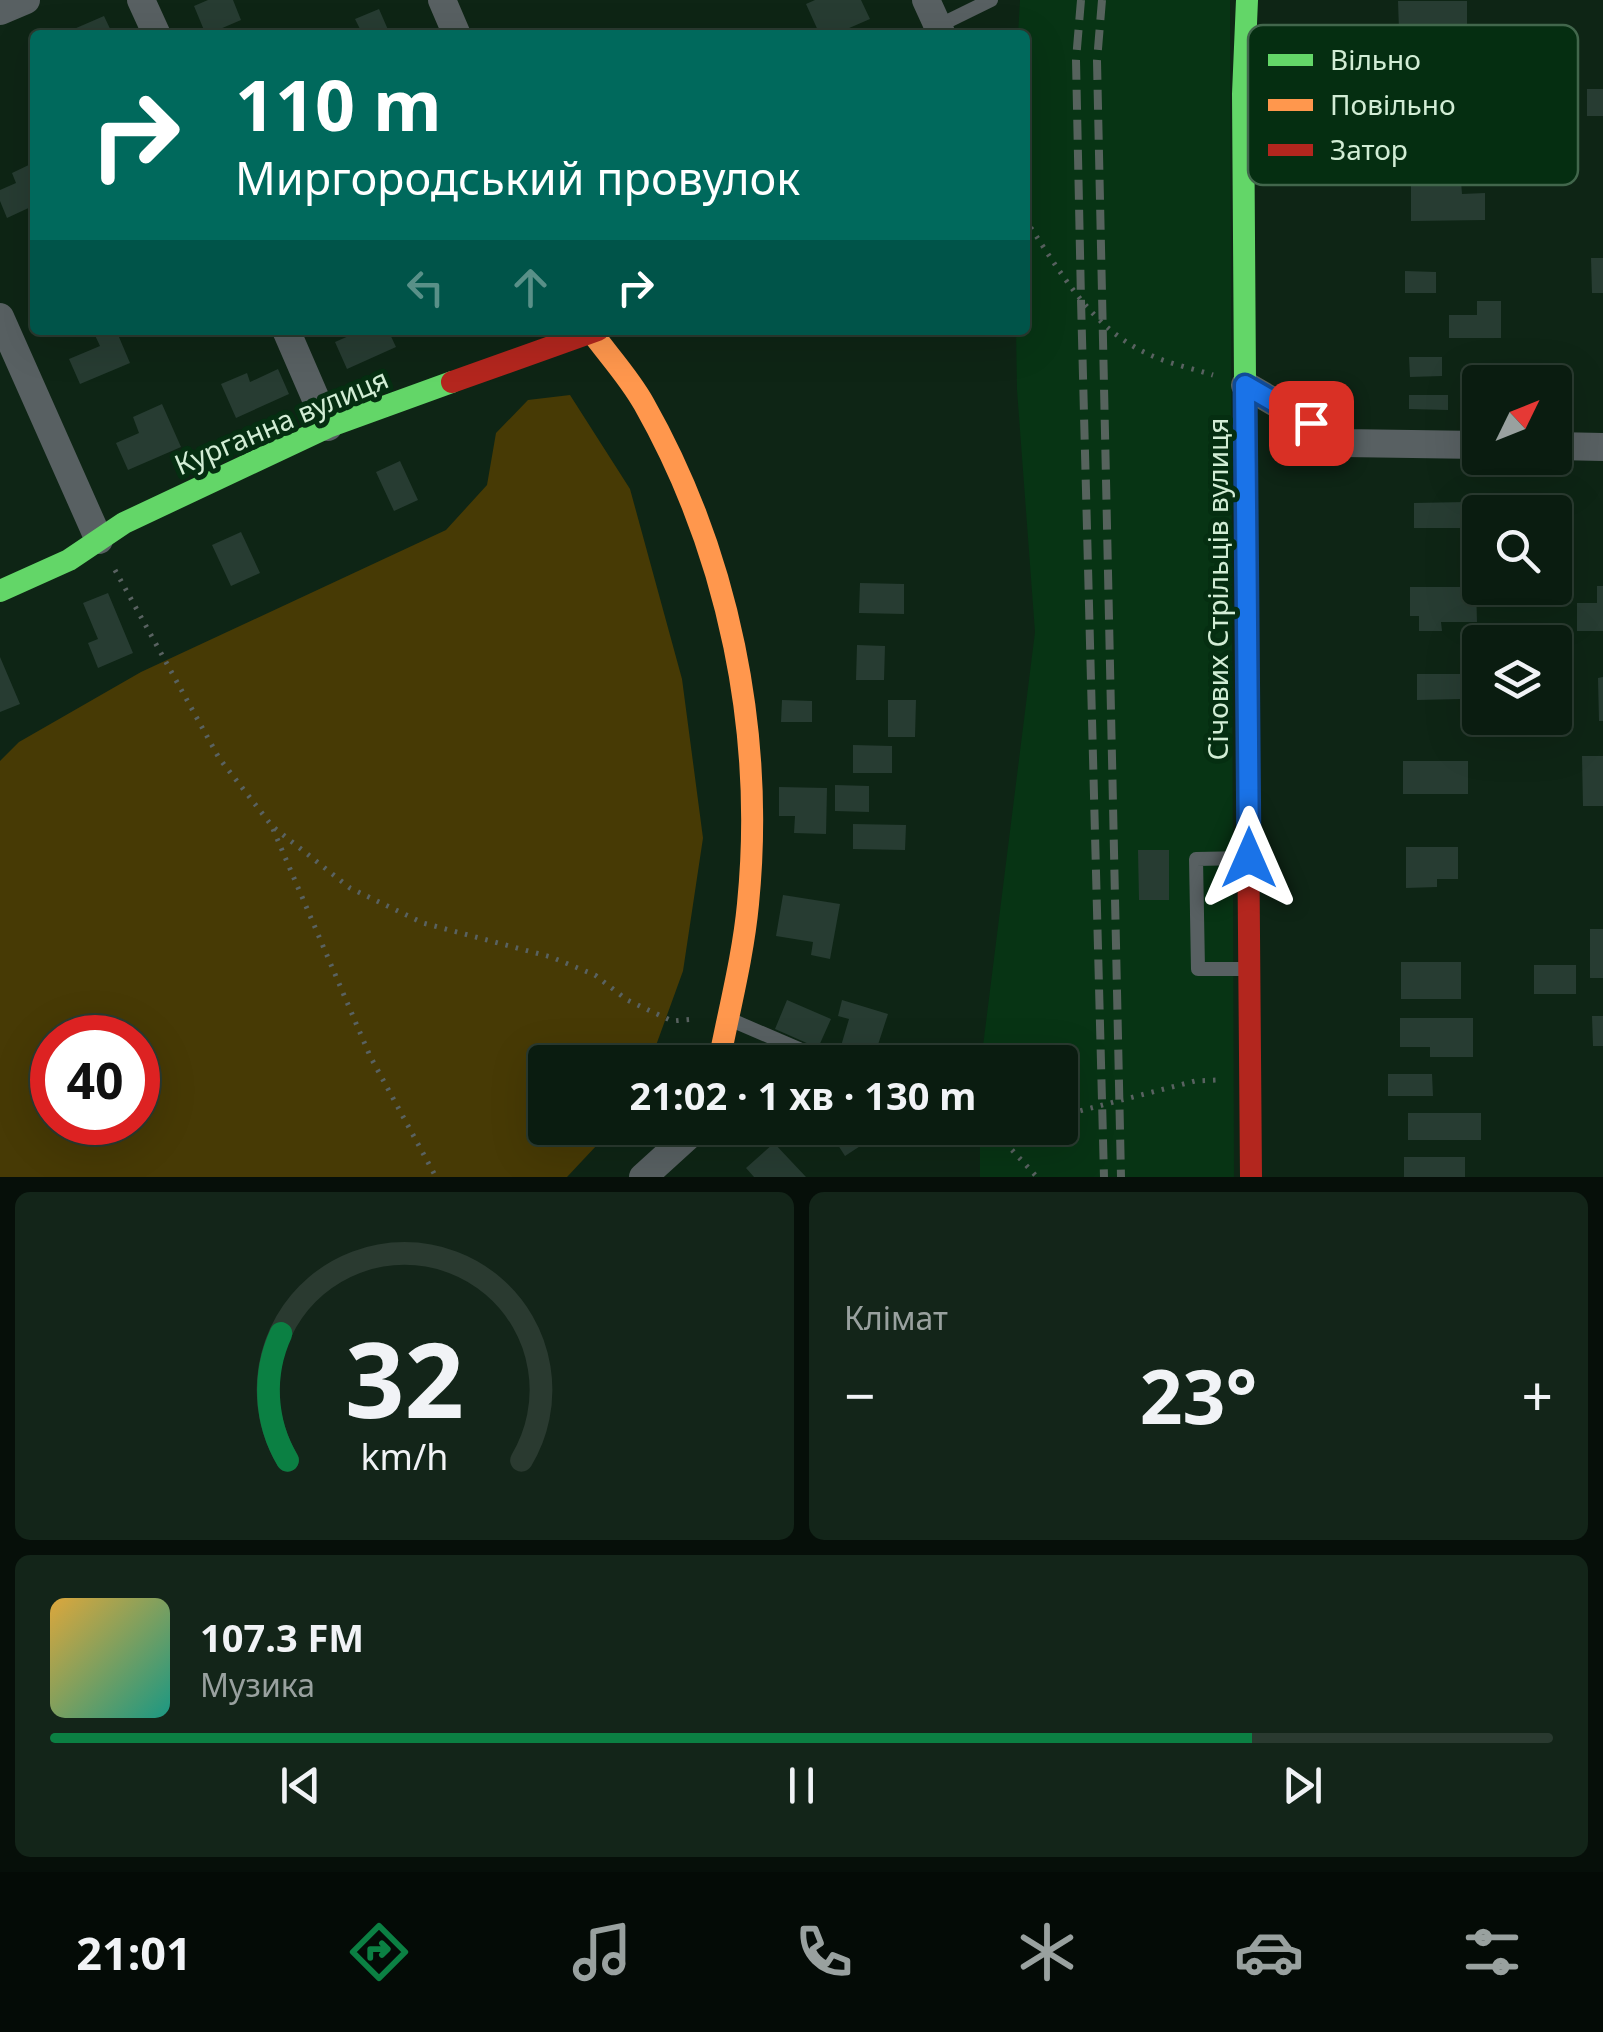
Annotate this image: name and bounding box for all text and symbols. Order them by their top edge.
legend [1248,25,1578,185]
text: Вільно [1330,40,1421,78]
text: 110 m [235,56,442,152]
icon: right [70,70,200,200]
text: Повільно [1330,85,1456,123]
text: Затор [1330,130,1408,168]
text: Миргородський провулок [235,147,800,208]
icon: left [398,260,453,315]
icon: ahead [503,260,558,315]
icon: right [608,260,663,315]
street label: Курганна вулиця [168,359,394,483]
north arrow [1462,365,1572,475]
map controls [1462,365,1572,735]
pin [1269,381,1354,466]
icon: arrive [1284,396,1339,451]
street label: Січових Стрільців вулиця [1198,418,1236,760]
button: search [1462,495,1572,605]
button: layers [1462,625,1572,735]
position arrow [1197,806,1301,910]
speed limit sign: 40 [30,1015,160,1145]
text: 21:02 · 1 хв · 130 m [630,1069,976,1121]
text: Клімат [844,1296,948,1339]
text: 32 [345,1307,464,1448]
text: 23° [1140,1344,1257,1446]
text: − [844,1357,875,1432]
text: + [1522,1357,1553,1432]
text: km/h [361,1432,448,1480]
text: 107.3 FM [200,1611,364,1663]
text: Музика [200,1663,315,1706]
icon: previous [273,1758,328,1813]
icon: pause [774,1758,829,1813]
icon: next [1275,1758,1330,1813]
icon: directions [344,1917,414,1987]
icon: music [567,1917,637,1987]
icon: phone [789,1917,859,1987]
icon: climate [1012,1917,1082,1987]
icon: car [1234,1917,1304,1987]
icon: filters [1457,1917,1527,1987]
text: 21:01 [76,1922,192,1983]

